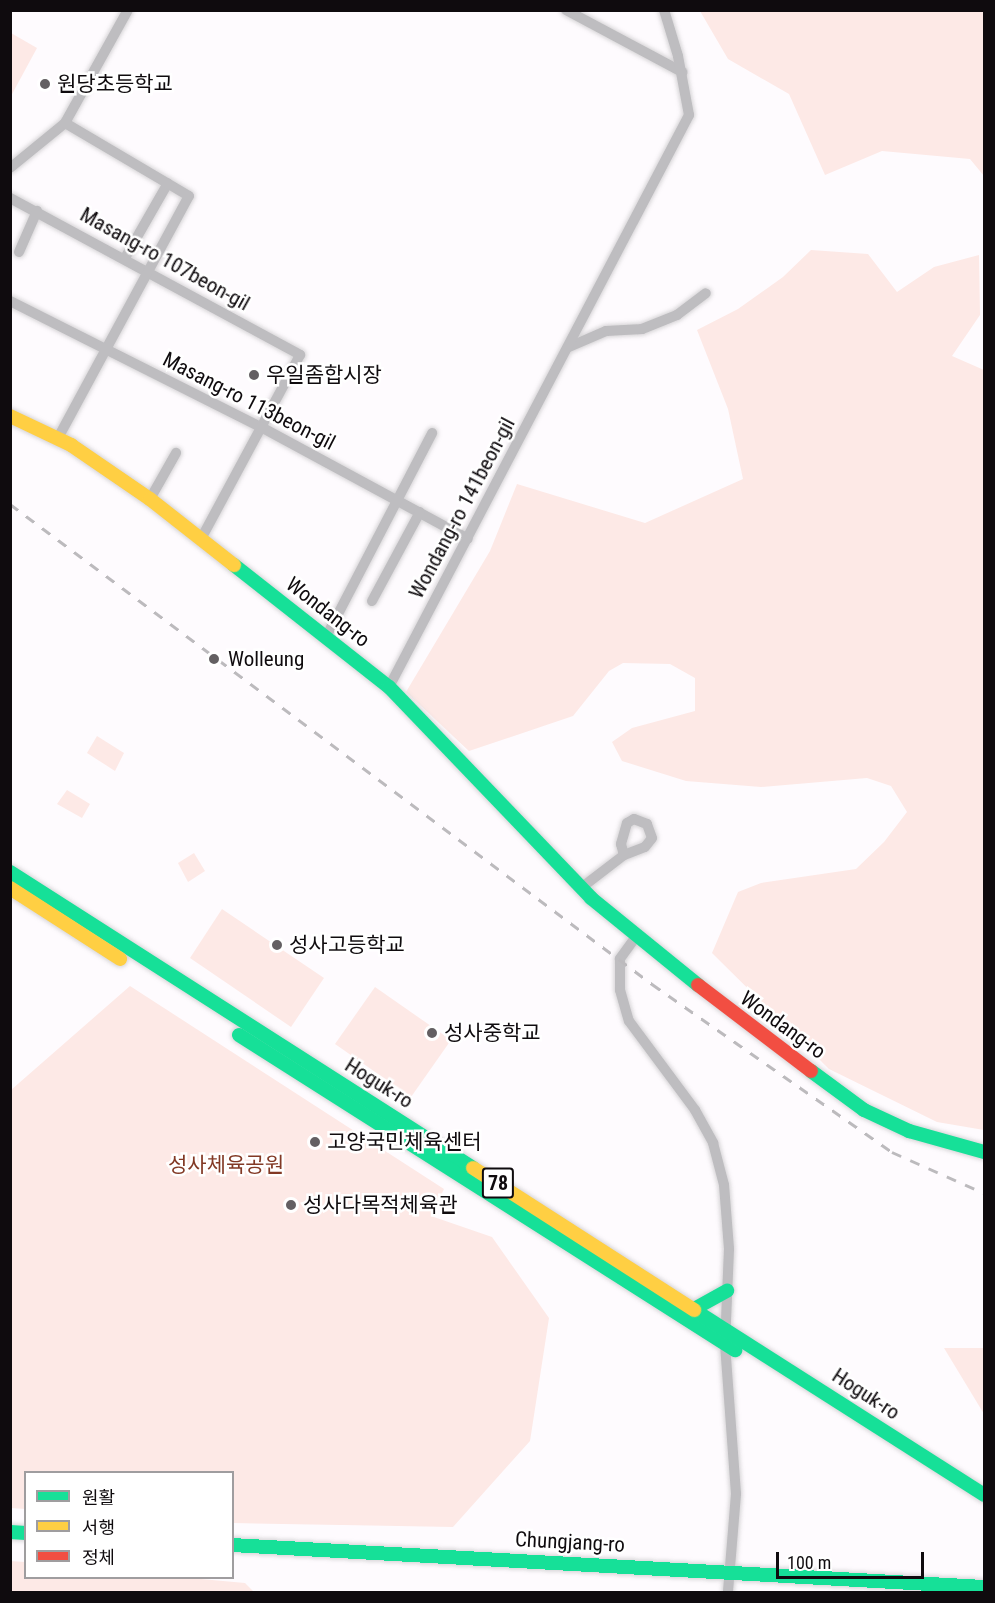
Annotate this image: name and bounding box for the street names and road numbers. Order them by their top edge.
street label: Masang-ro 107beon-gil [76,202,254,316]
street label: Masang-ro 113beon-gil [159,347,339,455]
street label: Wondang-ro 141beon-gil [404,413,520,603]
street label: Wondang-ro [281,571,375,653]
street label: Wondang-ro [735,986,831,1064]
street label: Hoguk-ro [340,1052,418,1114]
road number: 78 [482,1166,514,1200]
street label: Hoguk-ro [827,1363,905,1425]
street label: Chungjang-ro [514,1527,626,1557]

